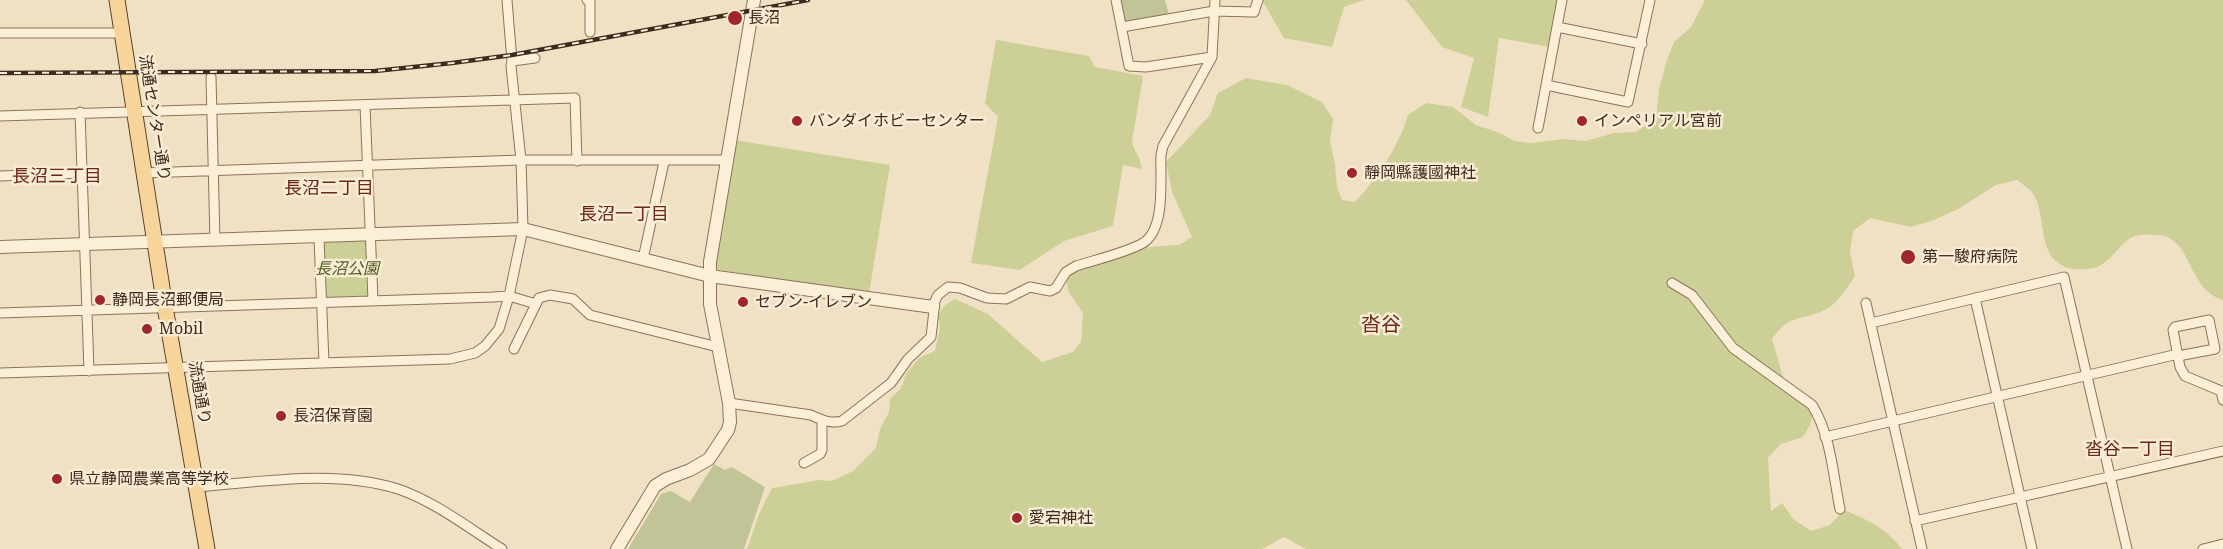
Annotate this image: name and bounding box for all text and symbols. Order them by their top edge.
place label: 長沼 [748,8,780,28]
marker: 長沼 [726,9,744,27]
street label: 流通センター通り [135,53,173,183]
place label: バンダイホビーセンター [809,111,985,131]
place label: インペリアル宮前 [1594,111,1722,131]
marker: バンダイホビーセンター [790,114,804,128]
marker: インペリアル宮前 [1575,114,1589,128]
place label: 靜岡縣護國神社 [1364,163,1476,183]
district label: 長沼三丁目 [12,166,102,188]
marker: 靜岡縣護國神社 [1345,166,1359,180]
district label: 長沼二丁目 [284,178,374,200]
district label: 長沼一丁目 [579,204,669,226]
place label: 第一駿府病院 [1922,247,2018,267]
marker: 第一駿府病院 [1899,248,1917,266]
park label: 長沼公園 [315,259,379,279]
place label: 静岡長沼郵便局 [112,290,224,310]
place label: セブン-イレブン [755,292,872,312]
marker: 静岡長沼郵便局 [93,293,107,307]
marker: セブン-イレブン [736,295,750,309]
district label: 沓谷 [1361,313,1401,337]
place label: Mobil [159,319,203,339]
marker: Mobil [140,322,154,336]
street label: 流通通り [184,360,214,426]
place label: 長沼保育園 [293,406,373,426]
marker: 長沼保育園 [274,409,288,423]
district label: 沓谷一丁目 [2085,439,2175,461]
place label: 県立静岡農業高等学校 [69,469,229,489]
marker: 県立静岡農業高等学校 [50,472,64,486]
place label: 愛宕神社 [1029,508,1093,528]
marker: 愛宕神社 [1010,511,1024,525]

